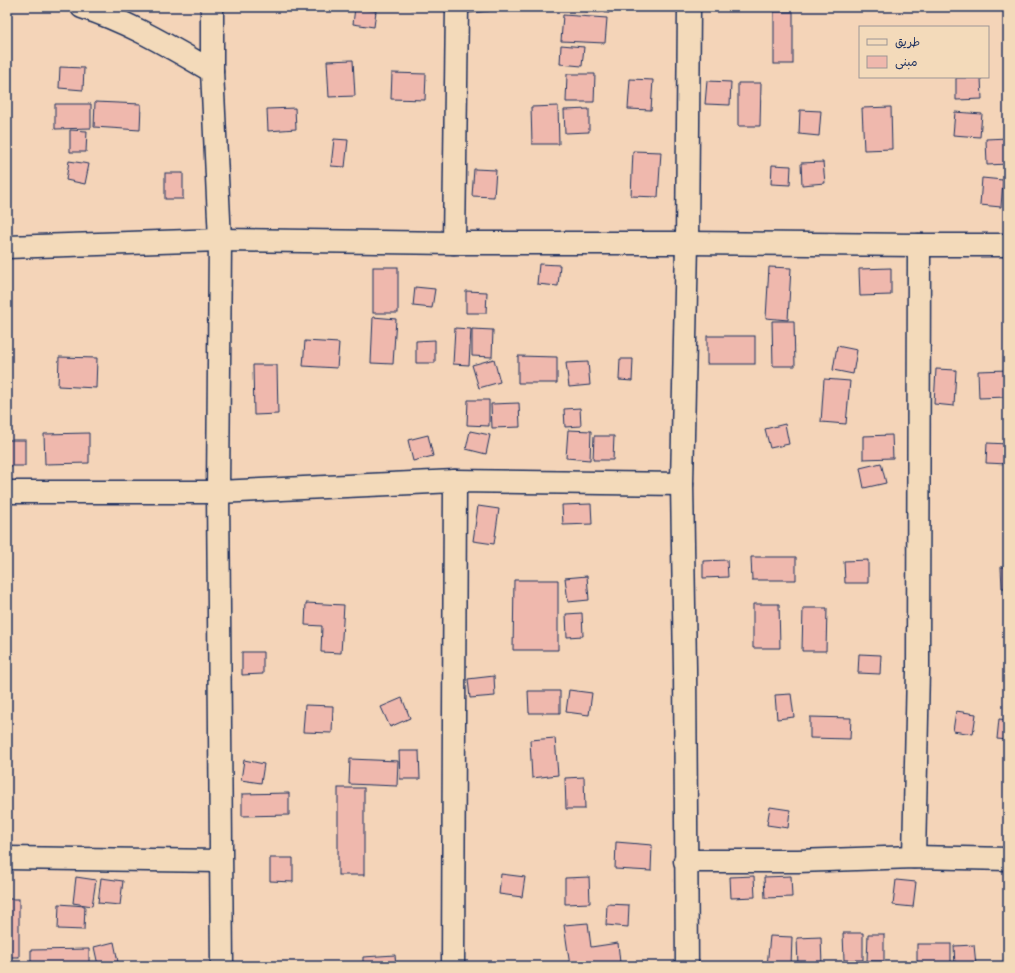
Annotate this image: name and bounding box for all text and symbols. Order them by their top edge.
legend [859,26,989,78]
text: طريق [895,31,920,53]
text: مبنى [895,51,918,73]

